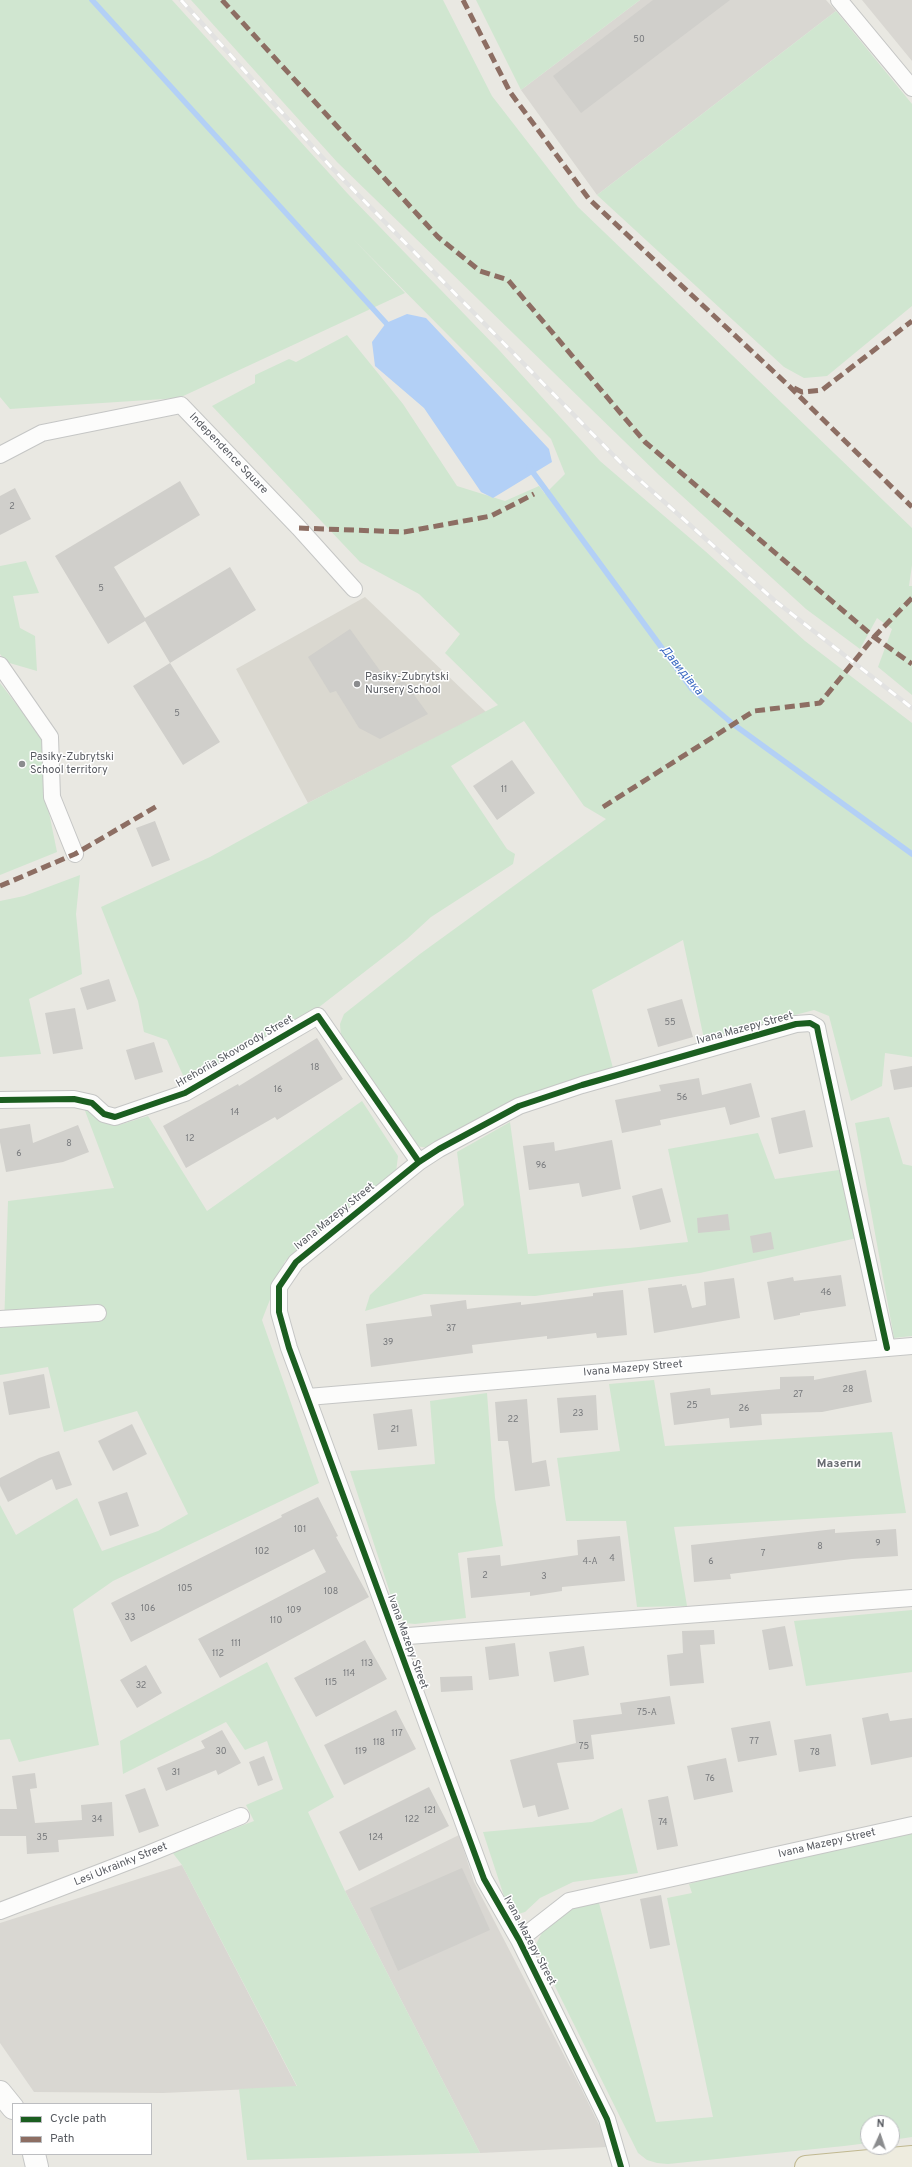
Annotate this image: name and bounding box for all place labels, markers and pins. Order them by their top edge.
place label: Pasiky-Zubrytski Nursery School [365,671,449,697]
marker: Pasiky-Zubrytski Nursery School [352,679,362,689]
place label: Pasiky-Zubrytski School territory [30,751,114,777]
marker: Pasiky-Zubrytski School territory [17,759,27,769]

